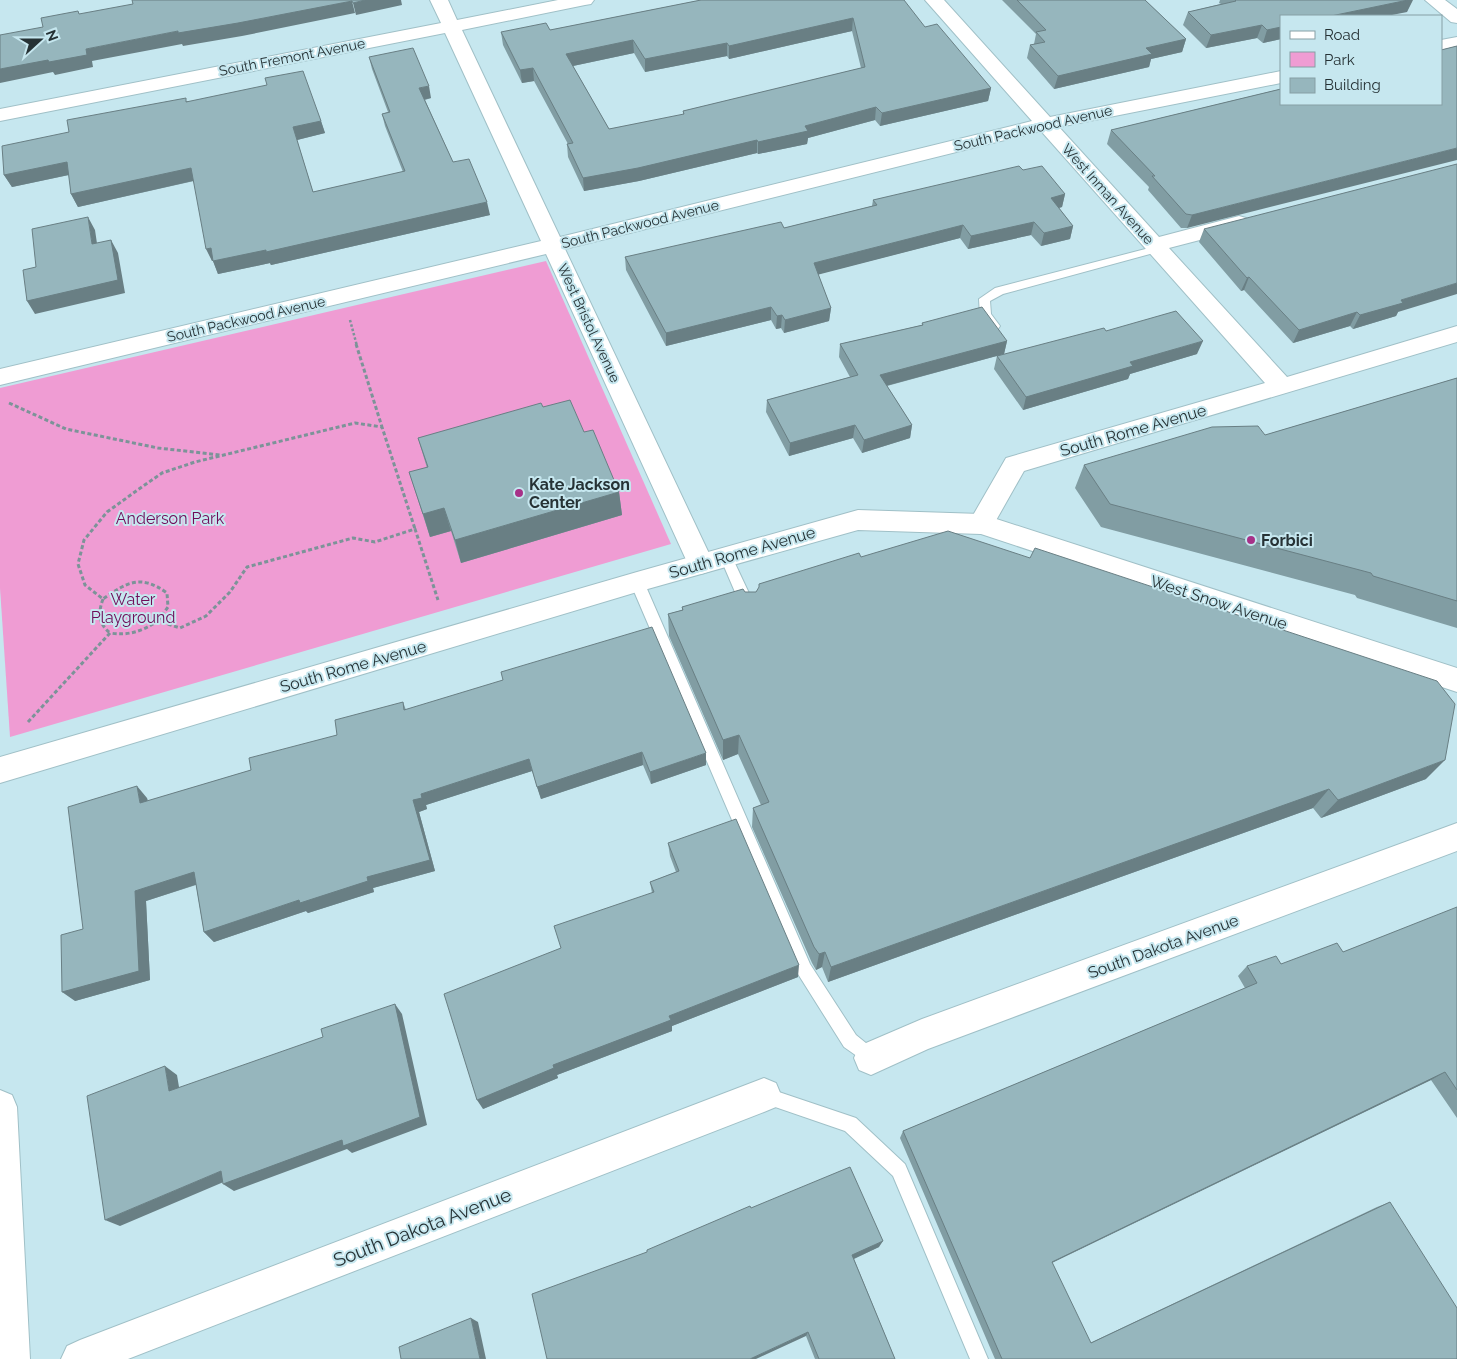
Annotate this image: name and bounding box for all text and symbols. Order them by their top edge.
north arrow [15,15,65,65]
legend [1280,15,1442,105]
text: Road [1324,26,1360,44]
text: N [43,27,62,43]
street label: South Fremont Avenue [218,35,366,79]
text: Park [1324,51,1355,69]
text: Building [1324,76,1381,94]
street label: South Packwood Avenue [952,102,1114,154]
street label: West Inman Avenue [1059,141,1157,247]
street label: South Packwood Avenue [560,197,720,251]
street label: West Bristol Avenue [554,261,624,385]
street label: South Packwood Avenue [165,293,327,345]
street label: South Rome Avenue [1058,401,1208,460]
place label: Kate Jackson Center [529,475,630,512]
marker: Kate Jackson Center [513,487,525,499]
park label: Anderson Park [116,509,225,528]
street label: South Rome Avenue [667,523,817,582]
place label: Forbici [1261,531,1313,550]
marker: Forbici [1245,534,1257,546]
street label: West Snow Avenue [1148,571,1290,634]
park label: Water Playground [91,590,175,627]
street label: South Rome Avenue [278,637,428,696]
street label: South Dakota Avenue [1085,910,1241,983]
street label: South Dakota Avenue [330,1183,514,1271]

